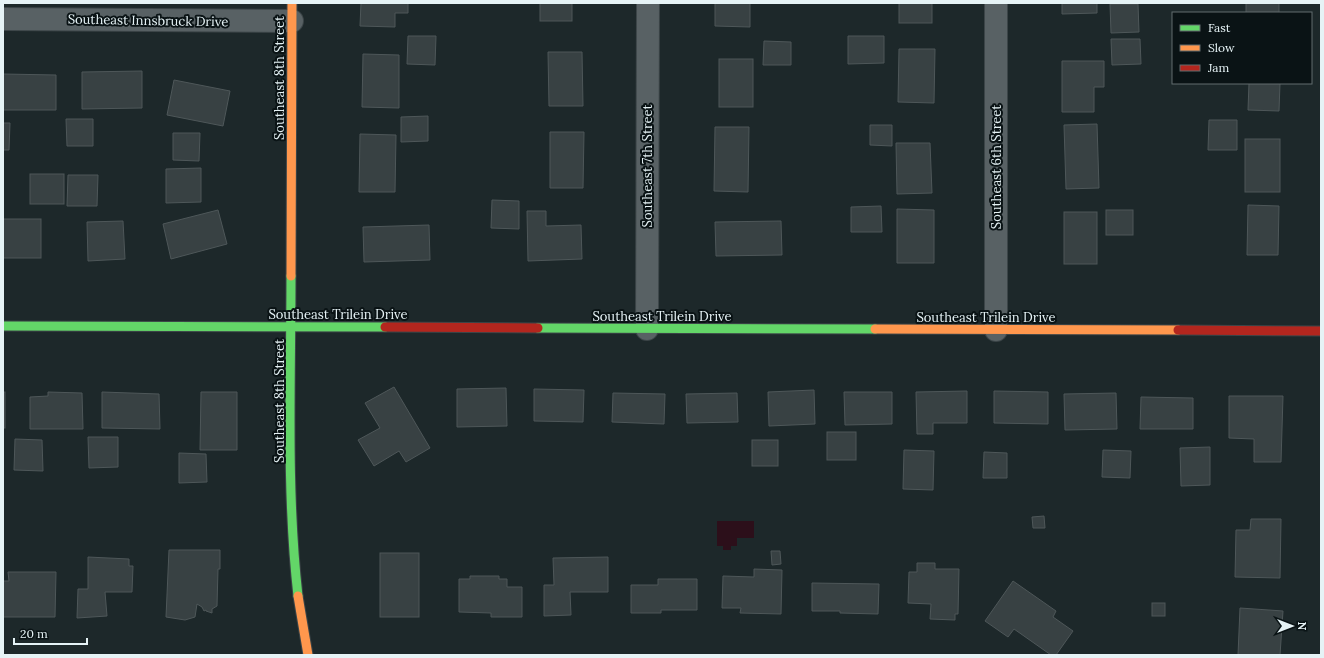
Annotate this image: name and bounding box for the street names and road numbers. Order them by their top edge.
street label: Southeast Innsbruck Drive [68,11,228,30]
street label: Southeast 8th Street [271,16,288,140]
street label: Southeast 7th Street [639,105,656,227]
street label: Southeast 6th Street [988,105,1005,229]
street label: Southeast Trilein Drive [268,306,408,323]
street label: Southeast Trilein Drive [592,308,732,325]
street label: Southeast Trilein Drive [916,309,1056,326]
street label: Southeast 8th Street [271,339,288,463]

